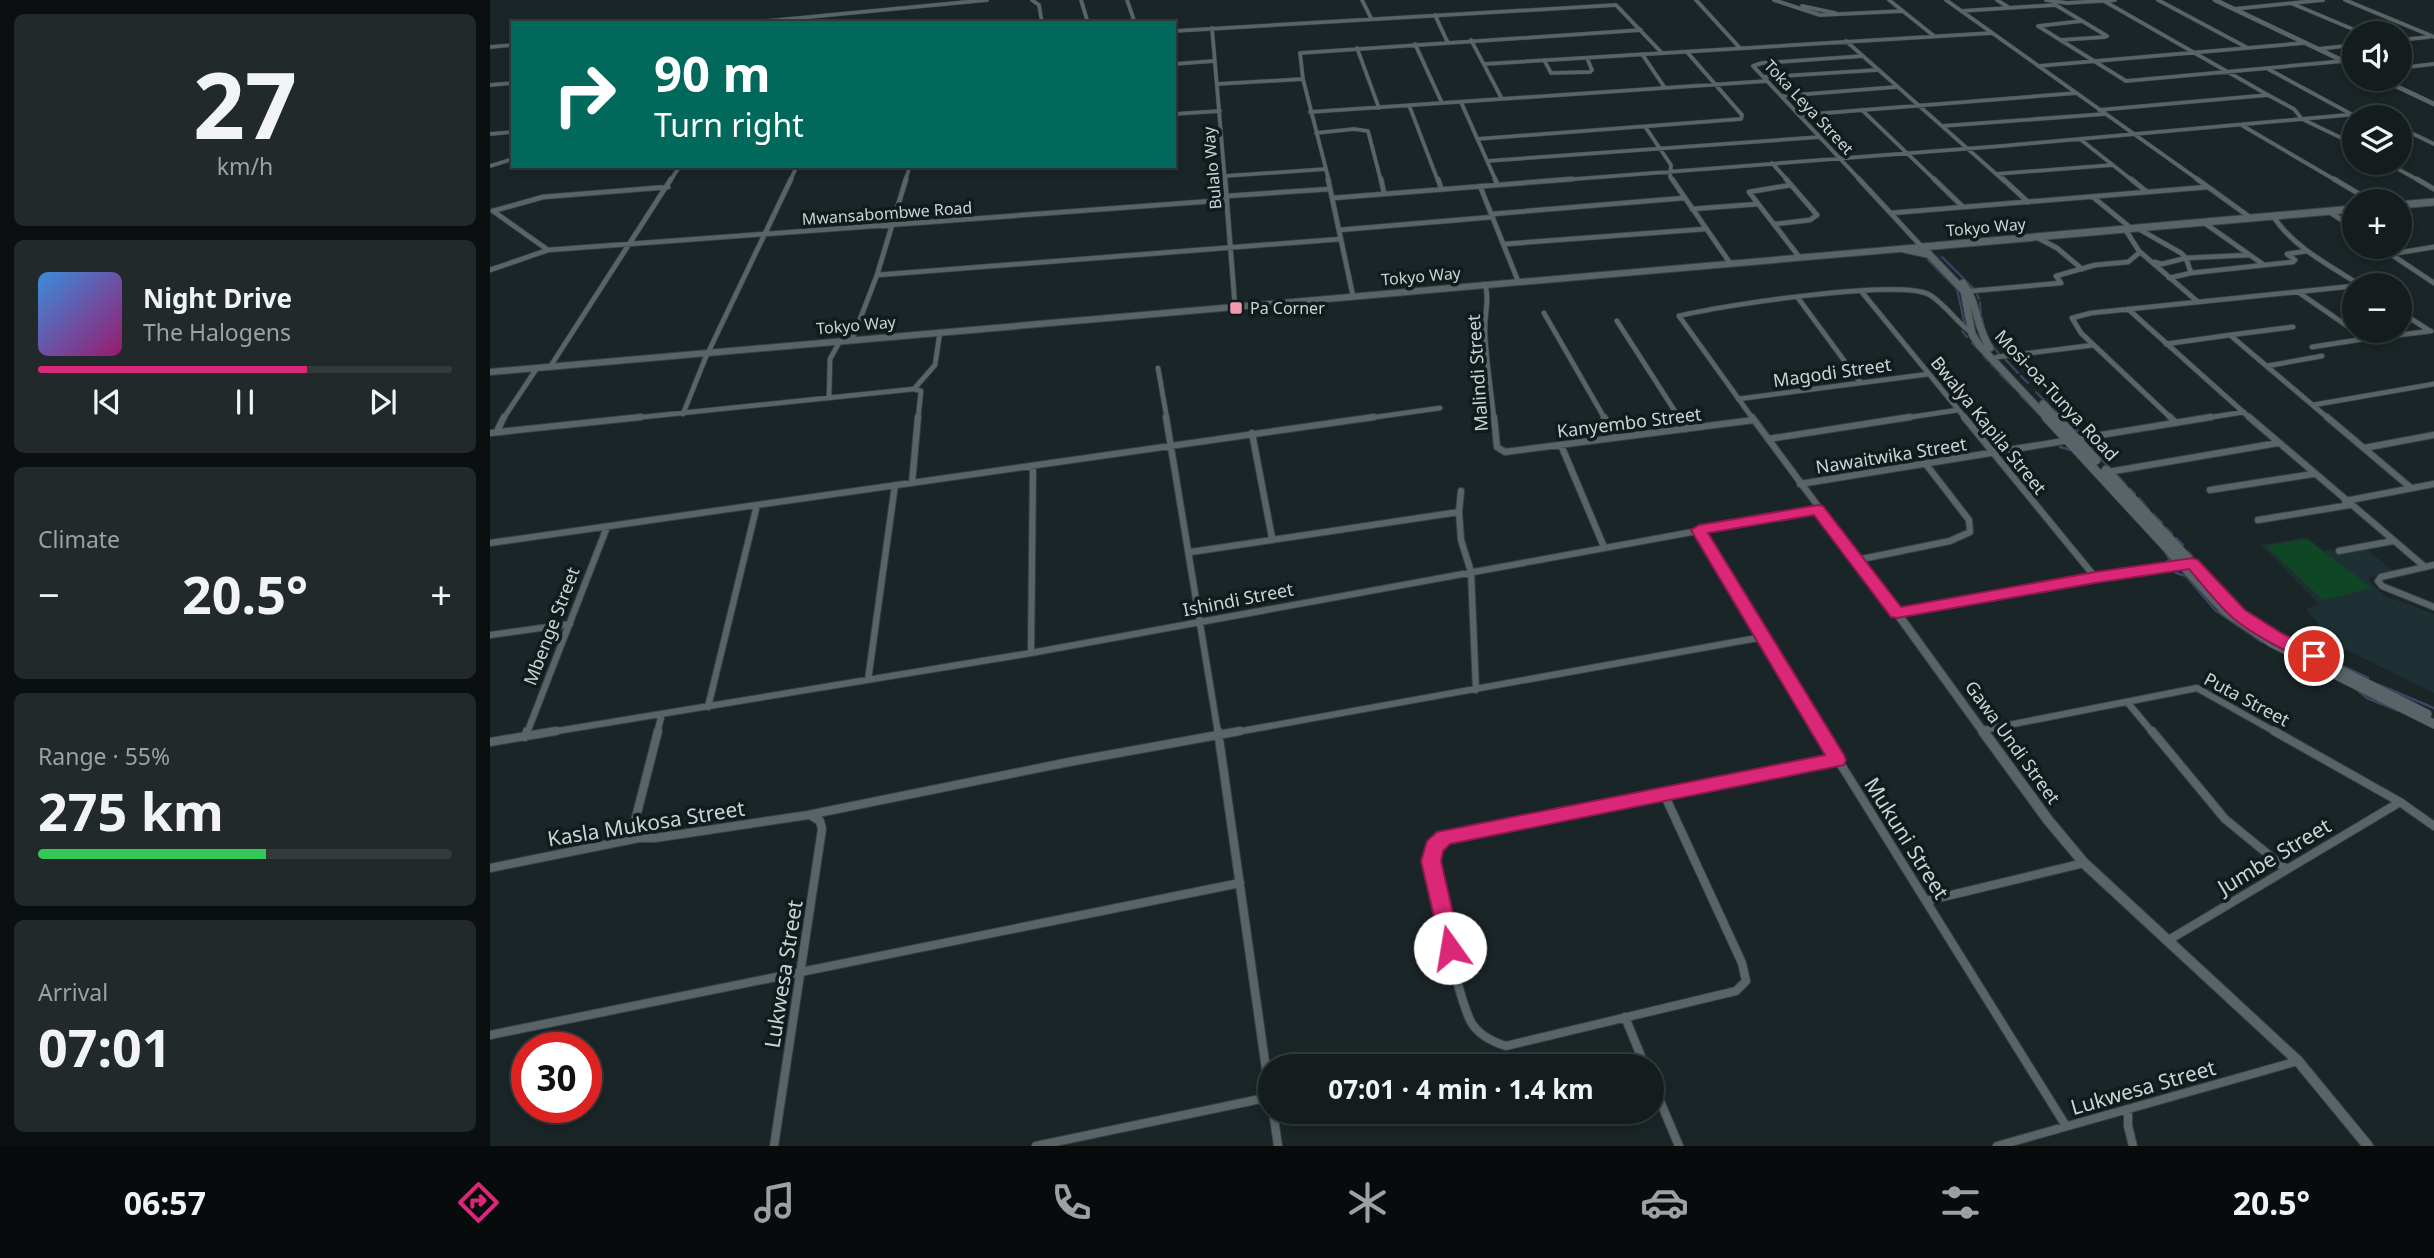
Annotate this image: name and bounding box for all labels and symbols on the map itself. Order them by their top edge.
street label: Toka Leya Street [1759,55,1859,159]
street label: Bulalo Way [1197,125,1227,210]
street label: Mwansabombwe Road [801,196,973,230]
street label: Tokyo Way [1945,212,2027,241]
street label: Tokyo Way [1380,261,1462,290]
place label: Pa Corner [1250,297,1325,319]
marker: Pa Corner [1228,300,1244,316]
street label: Tokyo Way [815,310,897,339]
street label: Malindi Street [1461,313,1493,432]
street label: Mosi-oa-Tunya Road [1990,324,2124,466]
street label: Bwalya Kapila Street [1926,351,2053,499]
street label: Magodi Street [1771,352,1893,392]
street label: Kanyembo Street [1555,401,1703,443]
street label: Nawaitwika Street [1814,431,1969,479]
street label: Mbenge Street [517,563,585,689]
street label: Ishindi Street [1181,576,1296,621]
pin [2284,626,2344,686]
street label: Puta Street [2200,666,2294,732]
street label: Gawa Undi Street [1960,675,2066,809]
street label: Mukuni Street [1858,772,1956,905]
street label: Kasla Mukosa Street [545,794,747,852]
street label: Jumbe Street [2211,811,2336,902]
street label: Lukwesa Street [757,898,809,1050]
position arrow [1413,911,1487,985]
speed limit sign: 30 [511,1032,602,1123]
street label: Lukwesa Street [2067,1053,2219,1121]

